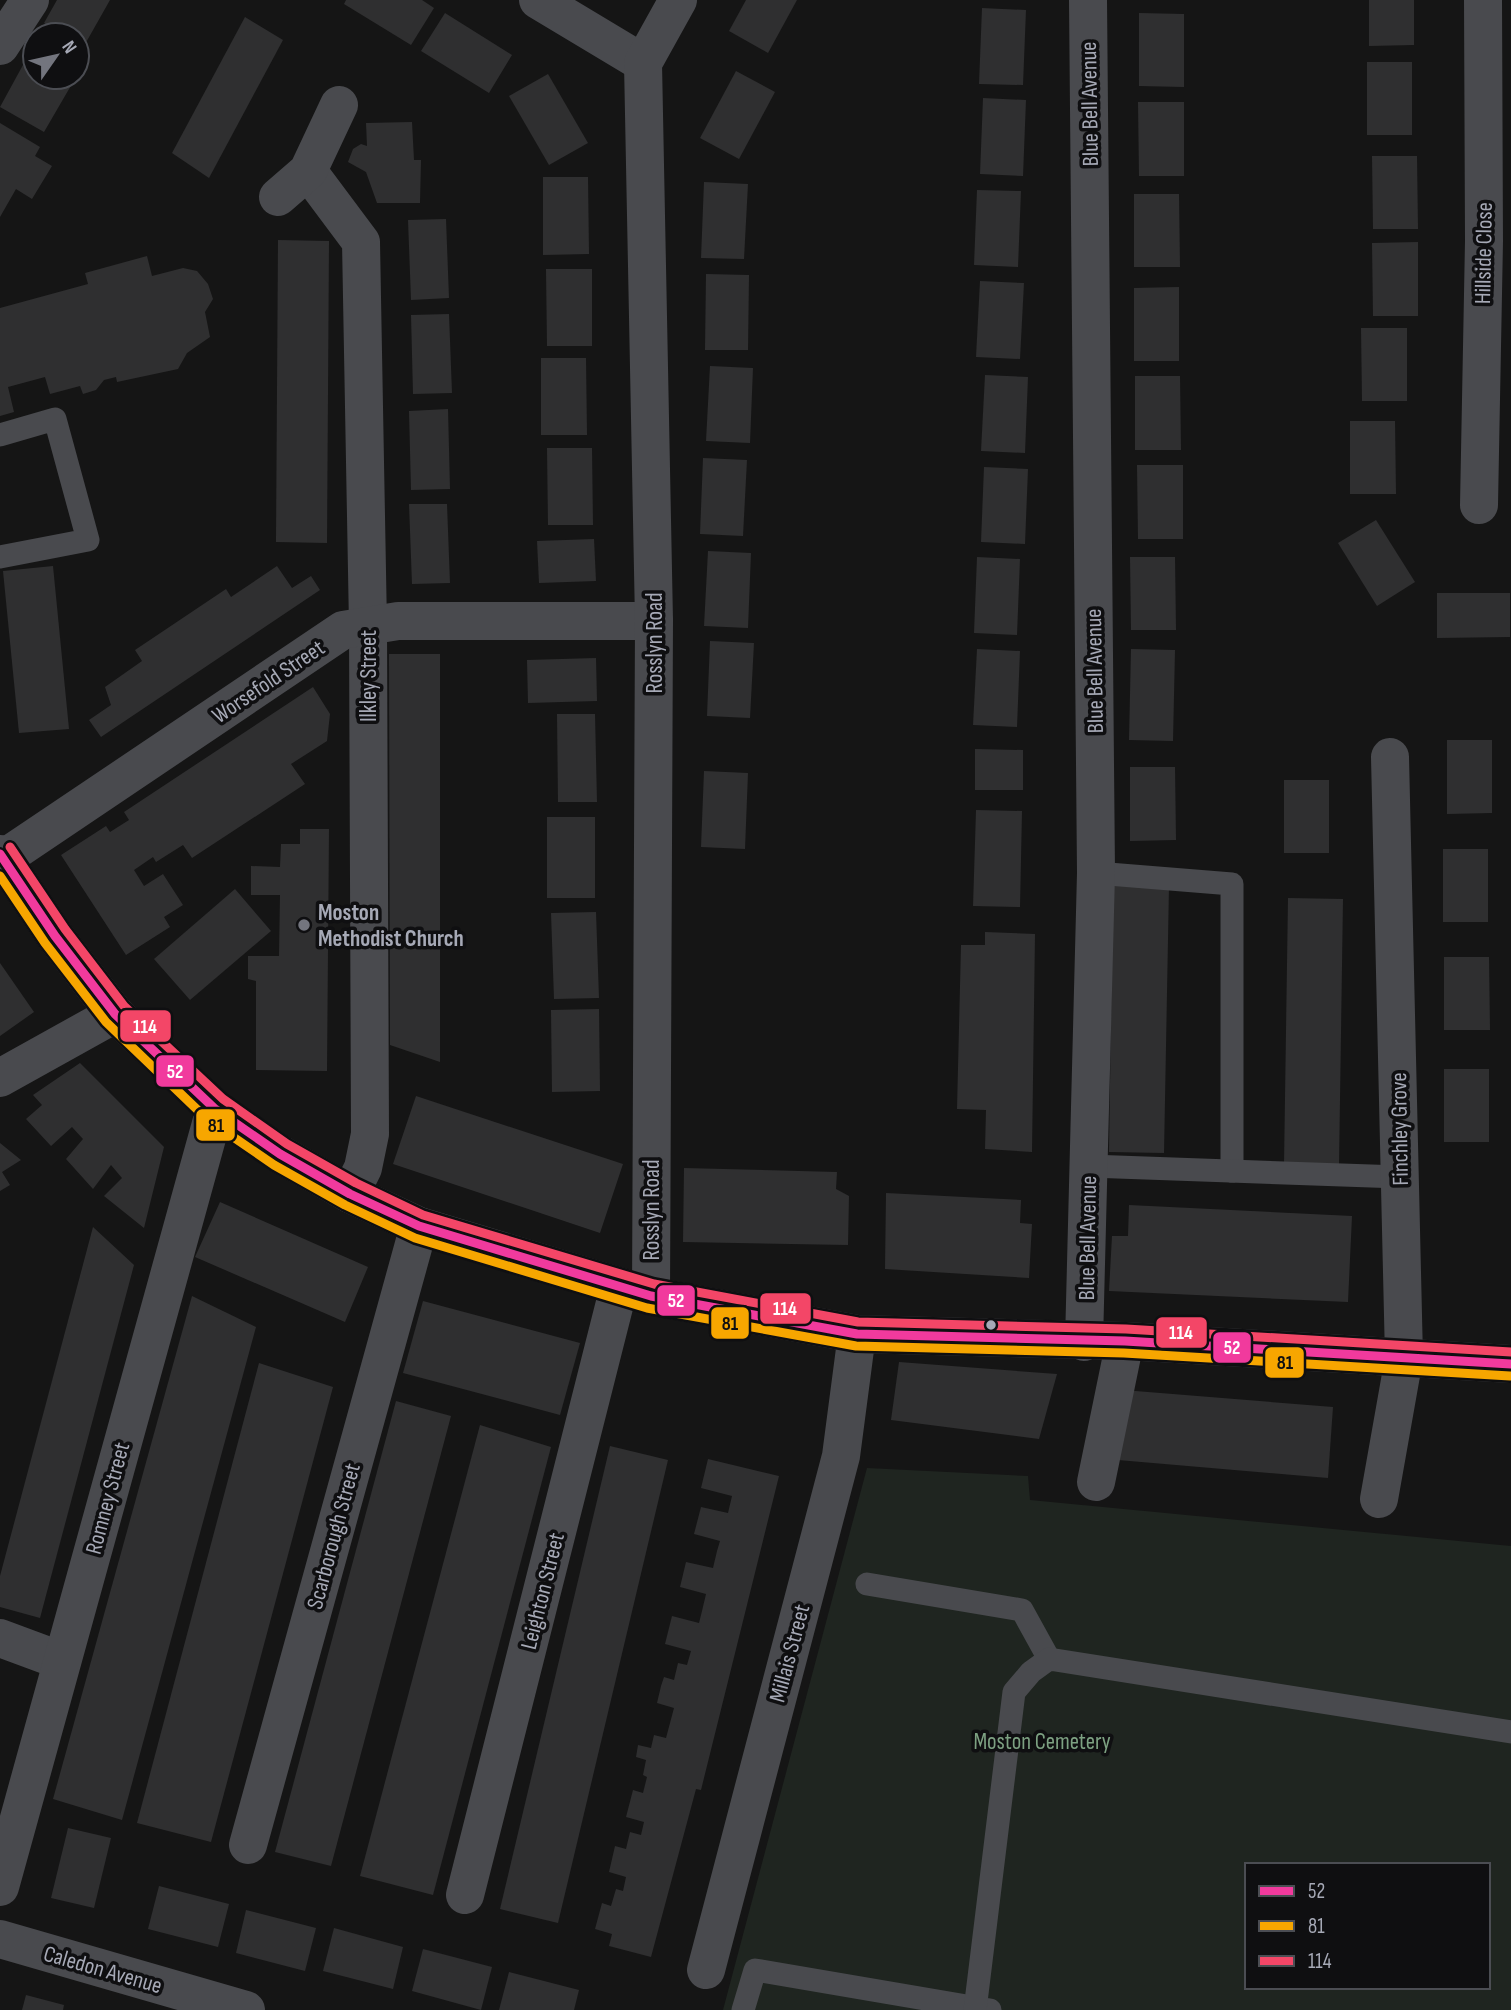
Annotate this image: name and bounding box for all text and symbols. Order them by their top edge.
north arrow [21,21,91,91]
text: N [56,37,81,58]
street label: Blue Bell Avenue [1075,41,1105,167]
street label: Hillside Close [1469,202,1499,304]
street label: Rosslyn Road [641,592,669,694]
street label: Blue Bell Avenue [1080,608,1110,734]
street label: Ilkley Street [355,630,383,722]
street label: Worsefold Street [207,634,330,730]
place label: Moston Methodist Church [318,899,464,953]
marker: Moston Methodist Church [296,917,312,933]
line badge: 114 [119,1009,172,1043]
text: 114 [133,1016,157,1039]
line badge: 52 [155,1054,195,1088]
text: 52 [167,1061,183,1084]
street label: Finchley Grove [1385,1072,1415,1186]
line badge: 81 [195,1108,236,1142]
text: 81 [208,1115,225,1138]
street label: Rosslyn Road [638,1159,666,1261]
street label: Blue Bell Avenue [1073,1175,1103,1301]
line badge: 52 [656,1284,696,1317]
text: 52 [668,1290,684,1313]
line badge: 114 [759,1292,812,1325]
text: 114 [773,1298,797,1321]
line badge: 81 [710,1306,750,1340]
text: 81 [722,1313,739,1336]
line badge: 114 [1155,1316,1208,1349]
unlabelled marker [984,1318,998,1332]
text: 114 [1169,1322,1193,1345]
line badge: 52 [1212,1331,1252,1364]
text: 52 [1224,1337,1240,1360]
line badge: 81 [1264,1346,1305,1379]
text: 81 [1277,1352,1294,1375]
street label: Romney Street [80,1439,136,1557]
street label: Scarborough Street [301,1460,367,1612]
street label: Leighton Street [515,1530,571,1653]
street label: Millais Street [763,1601,816,1705]
park label: Moston Cemetery [973,1728,1111,1756]
legend [1245,1863,1490,1989]
text: 52 [1308,1879,1325,1904]
text: 81 [1308,1914,1325,1939]
street label: Caledon Avenue [40,1940,165,2000]
text: 114 [1308,1949,1332,1974]

